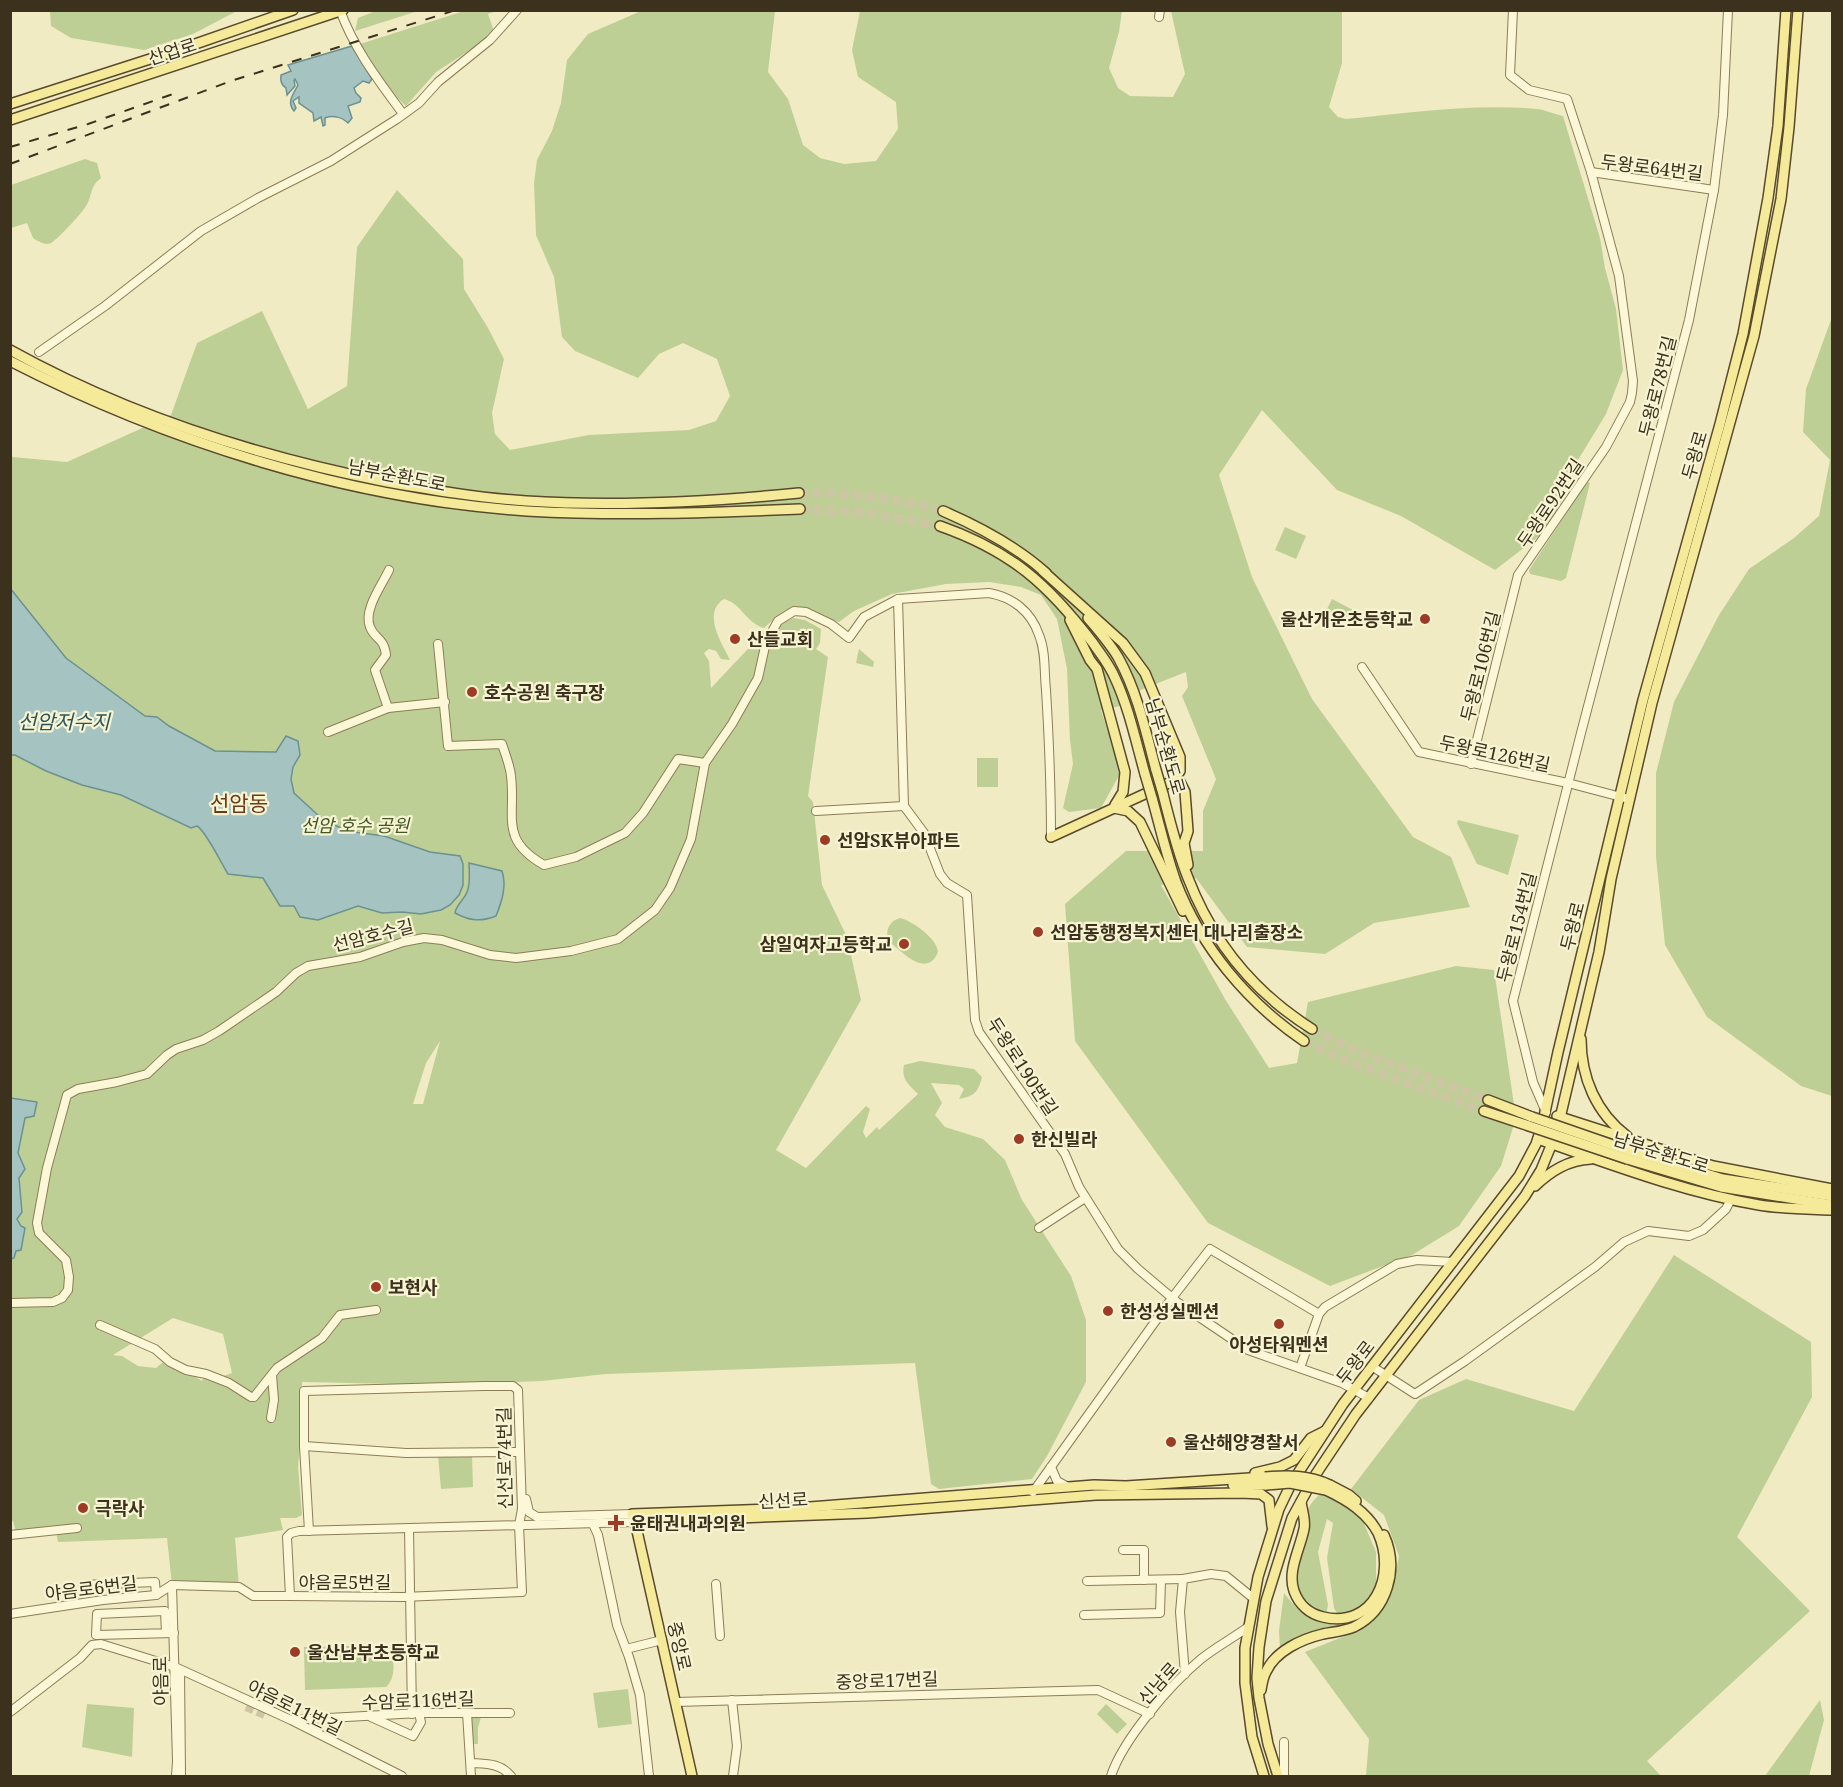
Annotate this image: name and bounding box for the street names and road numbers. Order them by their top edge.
street label: 산업로 [145,32,199,70]
street label: 두왕로64번길 [1599,149,1705,185]
street label: 두왕로78번길 [1633,333,1681,439]
street label: 두왕로 [1676,428,1712,482]
street label: 남부순환도로 [346,454,448,496]
street label: 두왕로92번길 [1511,454,1589,552]
street label: 두왕로106번길 [1455,608,1505,724]
street label: 남부순환도로 [1141,695,1191,797]
street label: 두왕로126번길 [1437,730,1553,776]
street label: 두왕로154번길 [1491,869,1541,985]
street label: 두왕로 [1554,899,1590,953]
street label: 선암호수길 [330,913,416,957]
street label: 두왕로190번길 [982,1012,1064,1120]
street label: 남부순환도로 [1610,1126,1712,1178]
street label: 두왕로 [1330,1335,1380,1389]
street label: 신선로74번길 [491,1406,517,1510]
street label: 신선로 [758,1487,808,1513]
street label: 야음로6번길 [43,1570,139,1606]
street label: 야음로5번길 [299,1570,391,1594]
street label: 중앙로 [663,1619,697,1673]
street label: 야음로 [148,1656,172,1706]
street label: 신남로 [1132,1657,1184,1709]
street label: 중앙로17번길 [835,1666,939,1694]
street label: 야음로11번길 [243,1674,347,1740]
street label: 수암로116번길 [361,1686,475,1714]

